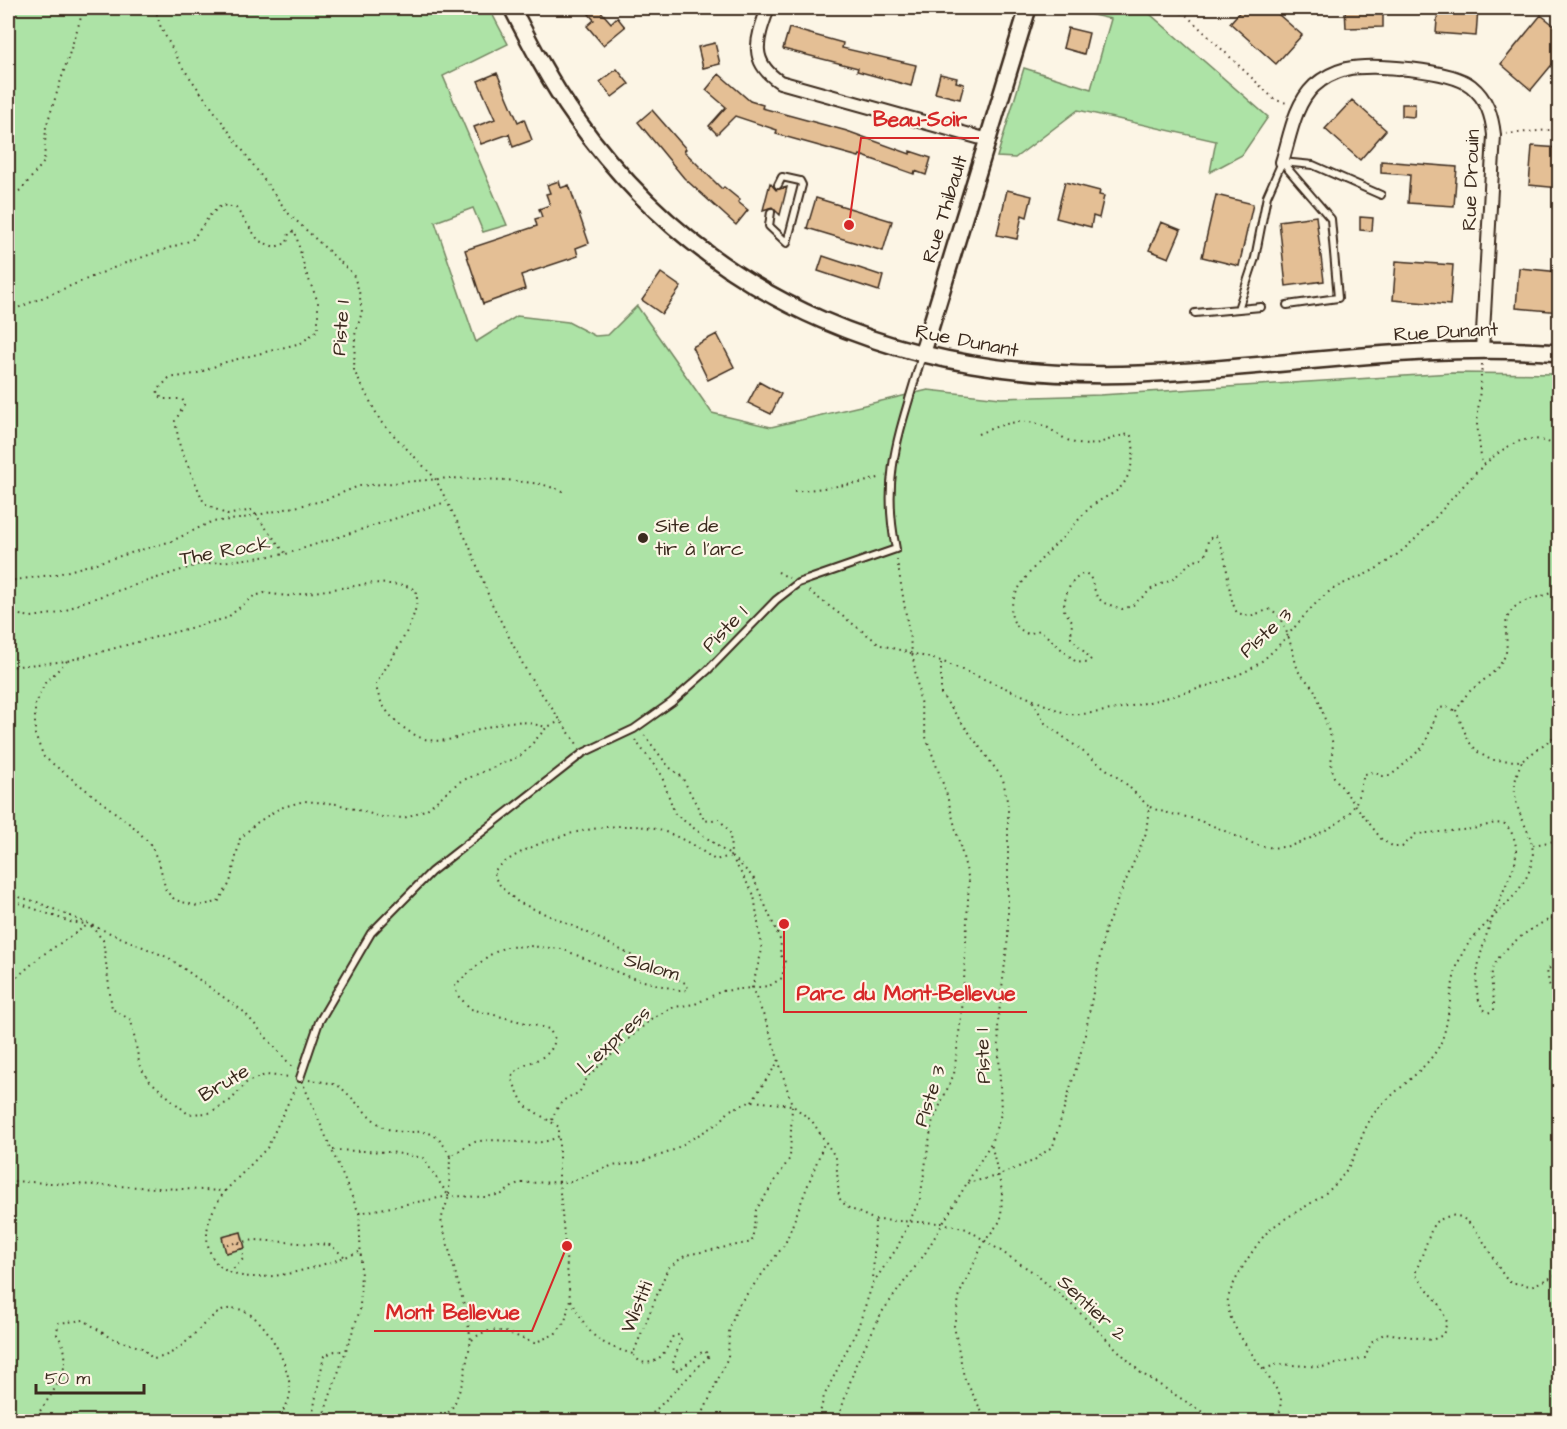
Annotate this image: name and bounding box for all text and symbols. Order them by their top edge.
callout: Beau-Soir [861,99,979,138]
text: Beau-Soir [873,105,968,134]
street label: Rue Drouin [1455,129,1487,231]
street label: Rue Thibault [915,152,975,266]
street label: Piste 1 [325,299,357,357]
street label: Rue Dunant [1393,315,1499,349]
street label: Rue Dunant [913,317,1021,365]
place label: Site de tir à l'arc [655,512,744,563]
street label: The Rock [177,529,273,573]
marker: Site de tir à l'arc [636,531,650,545]
street label: Piste 1 [696,599,755,659]
street label: Piste 3 [1233,602,1299,664]
street label: Slalom [621,946,683,988]
callout: Parc du Mont-Bellevue [784,973,1027,1012]
text: Parc du Mont-Bellevue [796,979,1016,1008]
street label: L'express [571,999,657,1081]
street label: Piste 1 [968,1027,998,1084]
street label: Brute [194,1057,255,1109]
street label: Piste 3 [907,1062,953,1130]
street label: Sentier 2 [1051,1268,1133,1348]
street label: Wistiti [614,1277,660,1337]
callout: Mont Bellevue [374,1292,532,1331]
text: Mont Bellevue [386,1298,521,1327]
scale bar [36,1357,144,1395]
text: 50 m [45,1366,90,1391]

